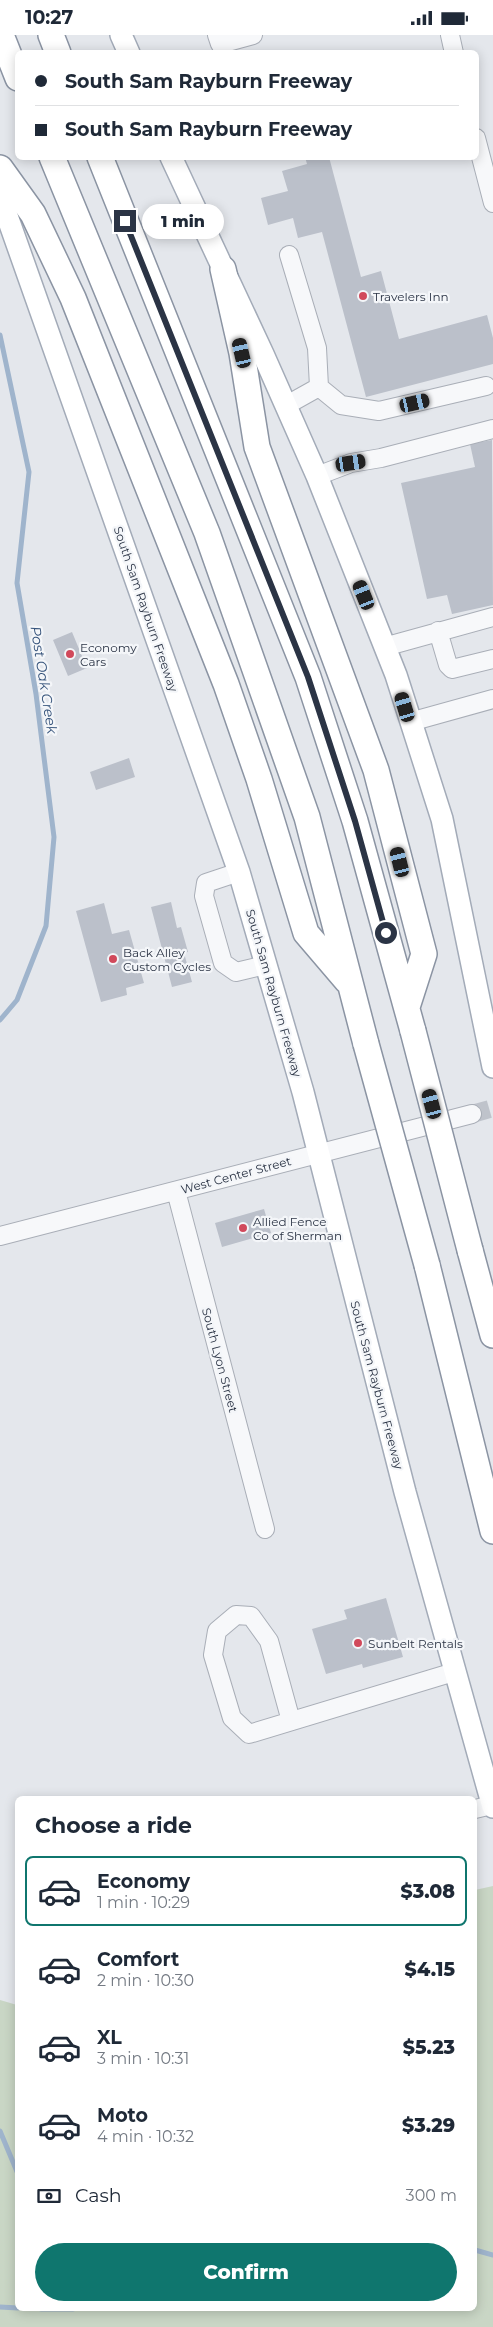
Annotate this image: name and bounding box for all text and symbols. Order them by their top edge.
text: 10:27 [25,6,73,29]
text: South Sam Rayburn Freeway [65,70,352,93]
text: South Sam Rayburn Freeway [65,118,352,141]
callout: 1 min [142,203,225,239]
route end [114,210,136,232]
text: 1 min [161,212,205,231]
place label: Travelers Inn [373,289,449,304]
marker: Travelers Inn [357,290,369,302]
car [231,337,252,369]
car [398,392,431,414]
car [335,453,366,473]
street label: South Sam Rayburn Freeway [111,524,182,694]
car [351,578,376,612]
water label: Post Oak Creek [27,625,62,736]
place label: Economy Cars [80,640,137,669]
marker: Economy Cars [64,648,76,660]
car [393,690,416,724]
car [389,846,410,878]
street label: South Sam Rayburn Freeway [243,907,305,1079]
route start [375,922,397,944]
place label: Back Alley Custom Cycles [123,945,211,974]
marker: Back Alley Custom Cycles [107,953,119,965]
car [420,1088,443,1120]
street label: West Center Street [179,1153,293,1197]
place label: Allied Fence Co of Sherman [253,1214,342,1243]
marker: Allied Fence Co of Sherman [237,1222,249,1234]
street label: South Sam Rayburn Freeway [347,1299,407,1471]
street label: South Lyon Street [199,1306,241,1414]
place label: Sunbelt Rentals [368,1636,463,1651]
marker: Sunbelt Rentals [352,1637,364,1649]
text: Choose a ride [35,1812,192,1839]
icon: car [37,1869,82,1914]
text: Economy [97,1870,190,1893]
text: $3.08 [400,1880,455,1903]
text: 1 min · 10:29 [97,1893,190,1912]
icon: car [37,1947,82,1992]
text: Comfort [97,1948,179,1971]
text: $4.15 [405,1958,455,1981]
text: 2 min · 10:30 [97,1971,194,1990]
icon: car [37,2025,82,2070]
text: XL [97,2026,122,2049]
text: $5.23 [403,2036,455,2059]
text: 3 min · 10:31 [97,2049,189,2068]
icon: car [37,2103,82,2148]
text: Moto [97,2104,148,2127]
text: $3.29 [402,2114,455,2137]
text: 4 min · 10:32 [97,2127,194,2146]
icon: cash [35,2182,63,2210]
text: Cash [75,2184,122,2207]
text: 300 m [406,2186,457,2205]
button: Confirm [35,2243,457,2301]

